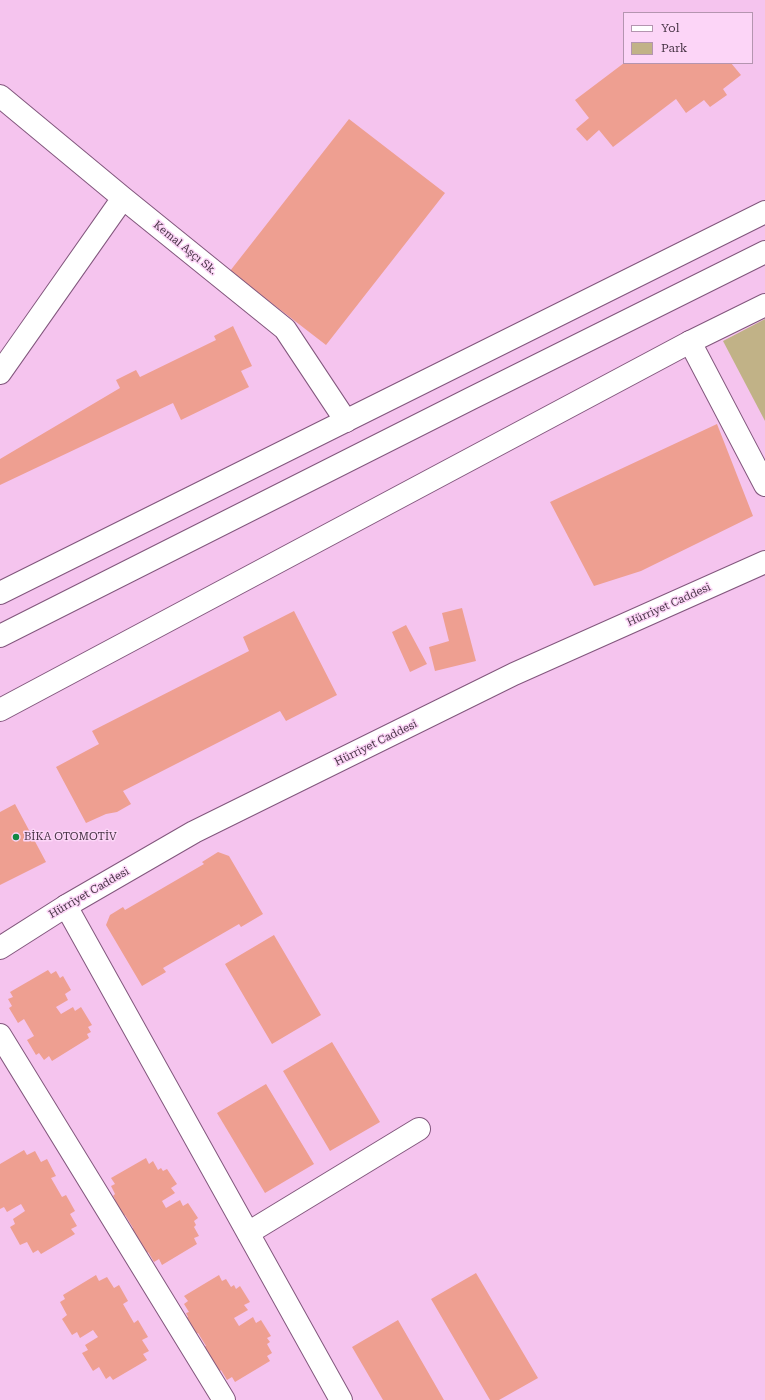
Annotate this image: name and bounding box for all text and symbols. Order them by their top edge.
legend [623,12,753,64]
text: Yol [661,21,679,35]
text: Park [661,41,687,55]
street label: Kemal Aşçı Sk. [151,218,219,278]
street label: Hürriyet Caddesi [625,581,713,629]
street label: Hürriyet Caddesi [333,717,419,769]
place label: BİKA OTOMOTİV [24,830,117,844]
marker: BİKA OTOMOTİV [11,832,21,842]
street label: Hürriyet Caddesi [47,865,131,921]

